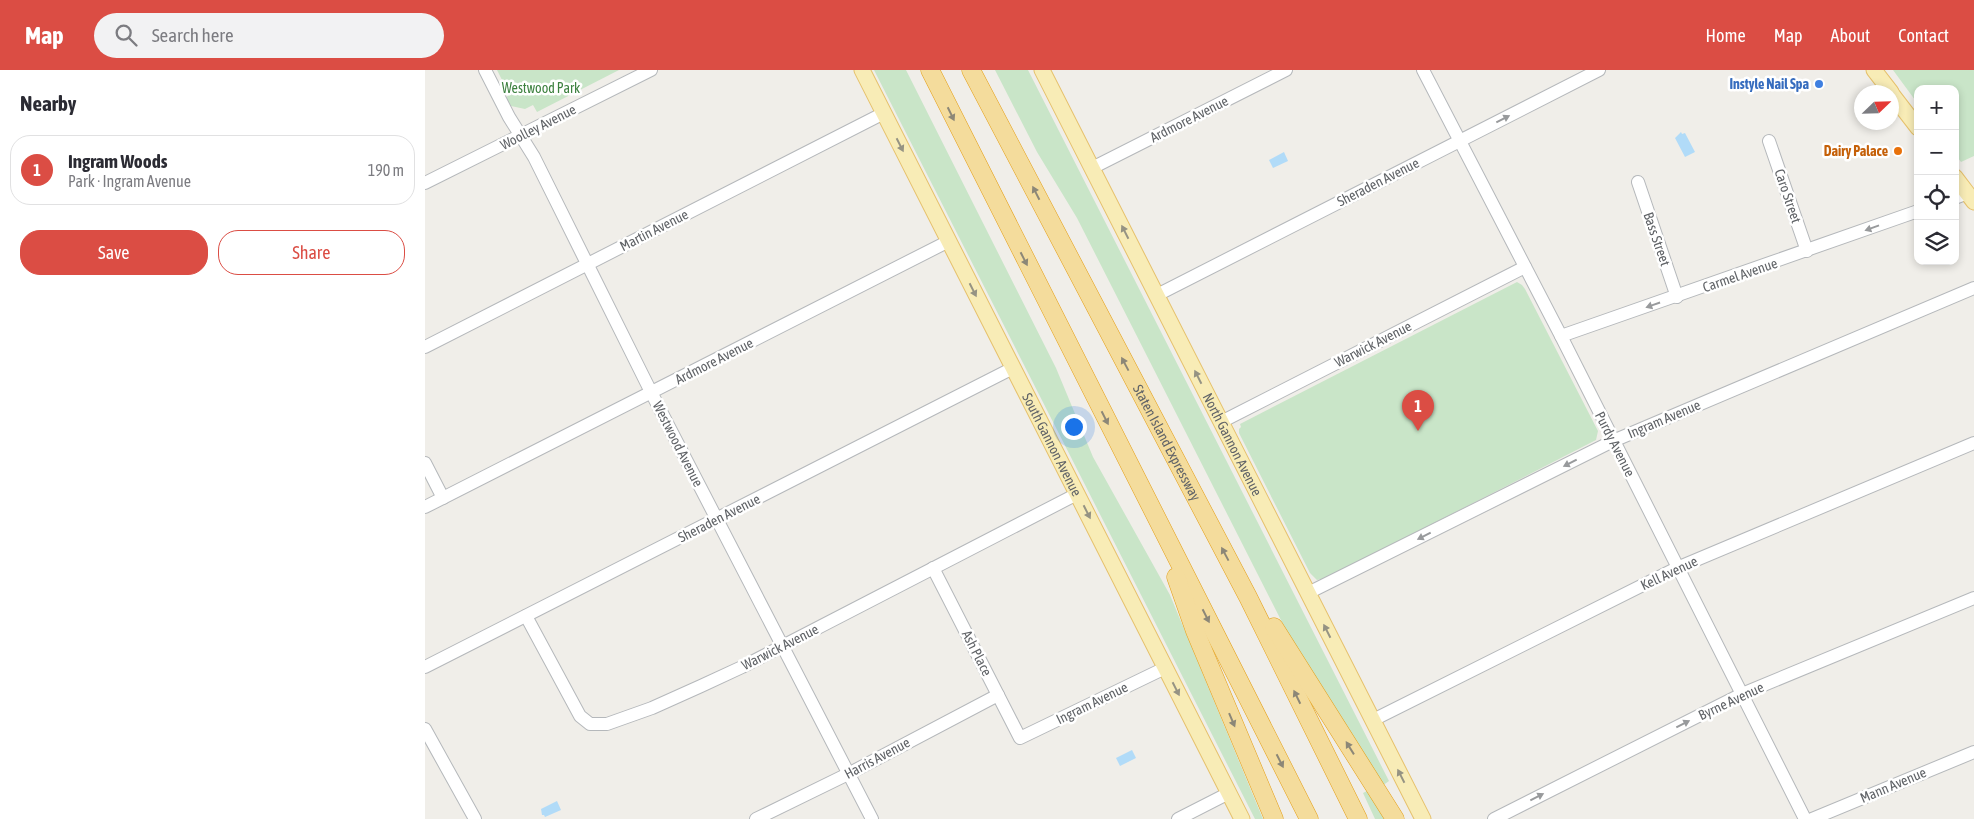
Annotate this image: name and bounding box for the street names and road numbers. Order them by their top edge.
street label: Ardmore Avenue [1147,92,1231,146]
street label: Woolley Avenue [497,101,579,153]
street label: Sheraden Avenue [1334,154,1422,210]
street label: Caro Street [1771,167,1805,225]
street label: Martin Avenue [617,206,691,254]
street label: Bass Street [1640,210,1674,268]
street label: Carmel Avenue [1701,255,1779,295]
street label: Warwick Avenue [1332,318,1414,370]
street label: Ardmore Avenue [672,334,756,388]
street label: Staten Island Expressway [1130,382,1204,504]
street label: South Gannon Avenue [1019,390,1085,499]
street label: North Gannon Avenue [1200,390,1265,498]
street label: Ingram Avenue [1625,396,1703,442]
street label: Westwood Avenue [650,399,706,489]
street label: Purdy Avenue [1592,409,1638,479]
street label: Sheraden Avenue [675,490,763,546]
street label: Kell Avenue [1638,553,1700,593]
street label: Warwick Avenue [739,621,821,673]
street label: Ash Place [959,627,995,679]
street label: Ingram Avenue [1054,679,1130,727]
street label: Byrne Avenue [1696,679,1766,723]
street label: Harris Avenue [842,734,912,782]
street label: Mann Avenue [1858,764,1928,806]

